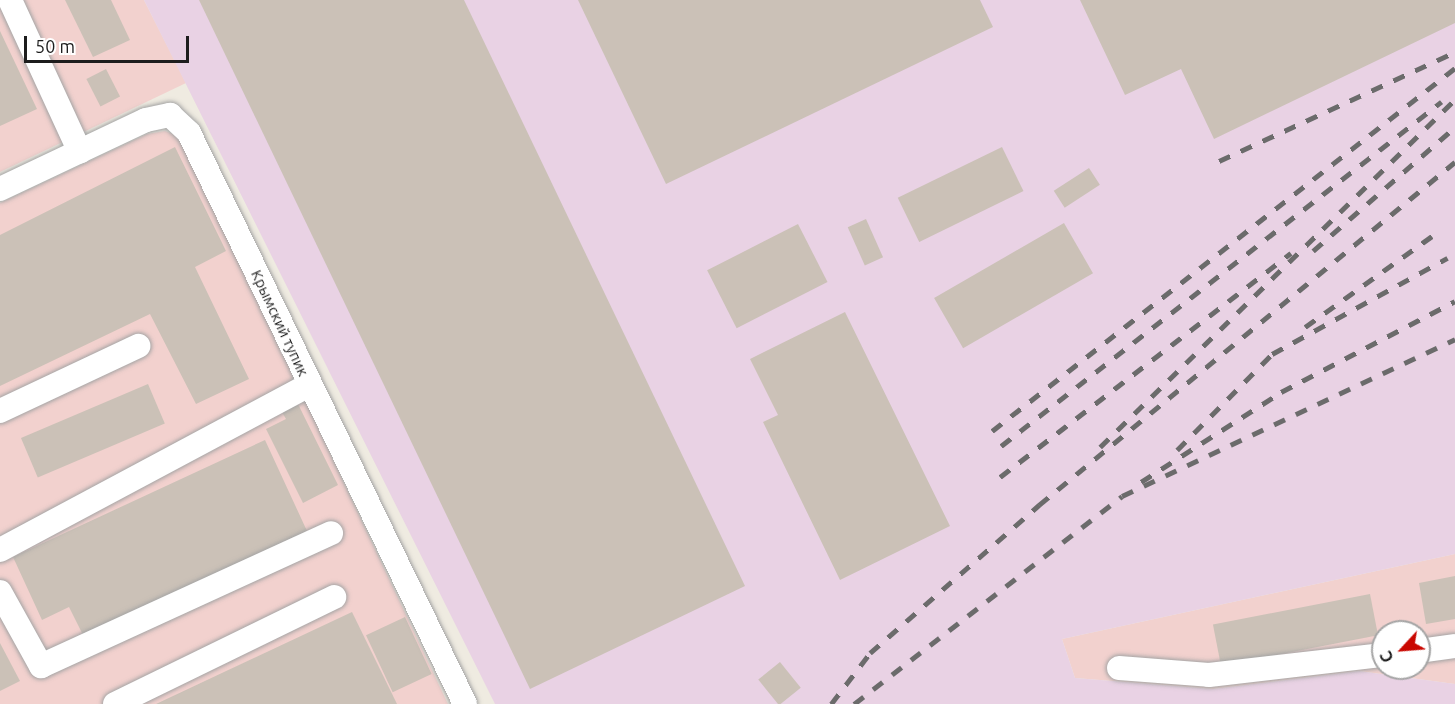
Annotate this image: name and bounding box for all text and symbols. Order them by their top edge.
scale bar [27,24,192,62]
text: 50 m [35,36,75,56]
street label: Крымский тупик [247,267,313,379]
north arrow [1371,620,1431,680]
text: С [1376,648,1397,666]

